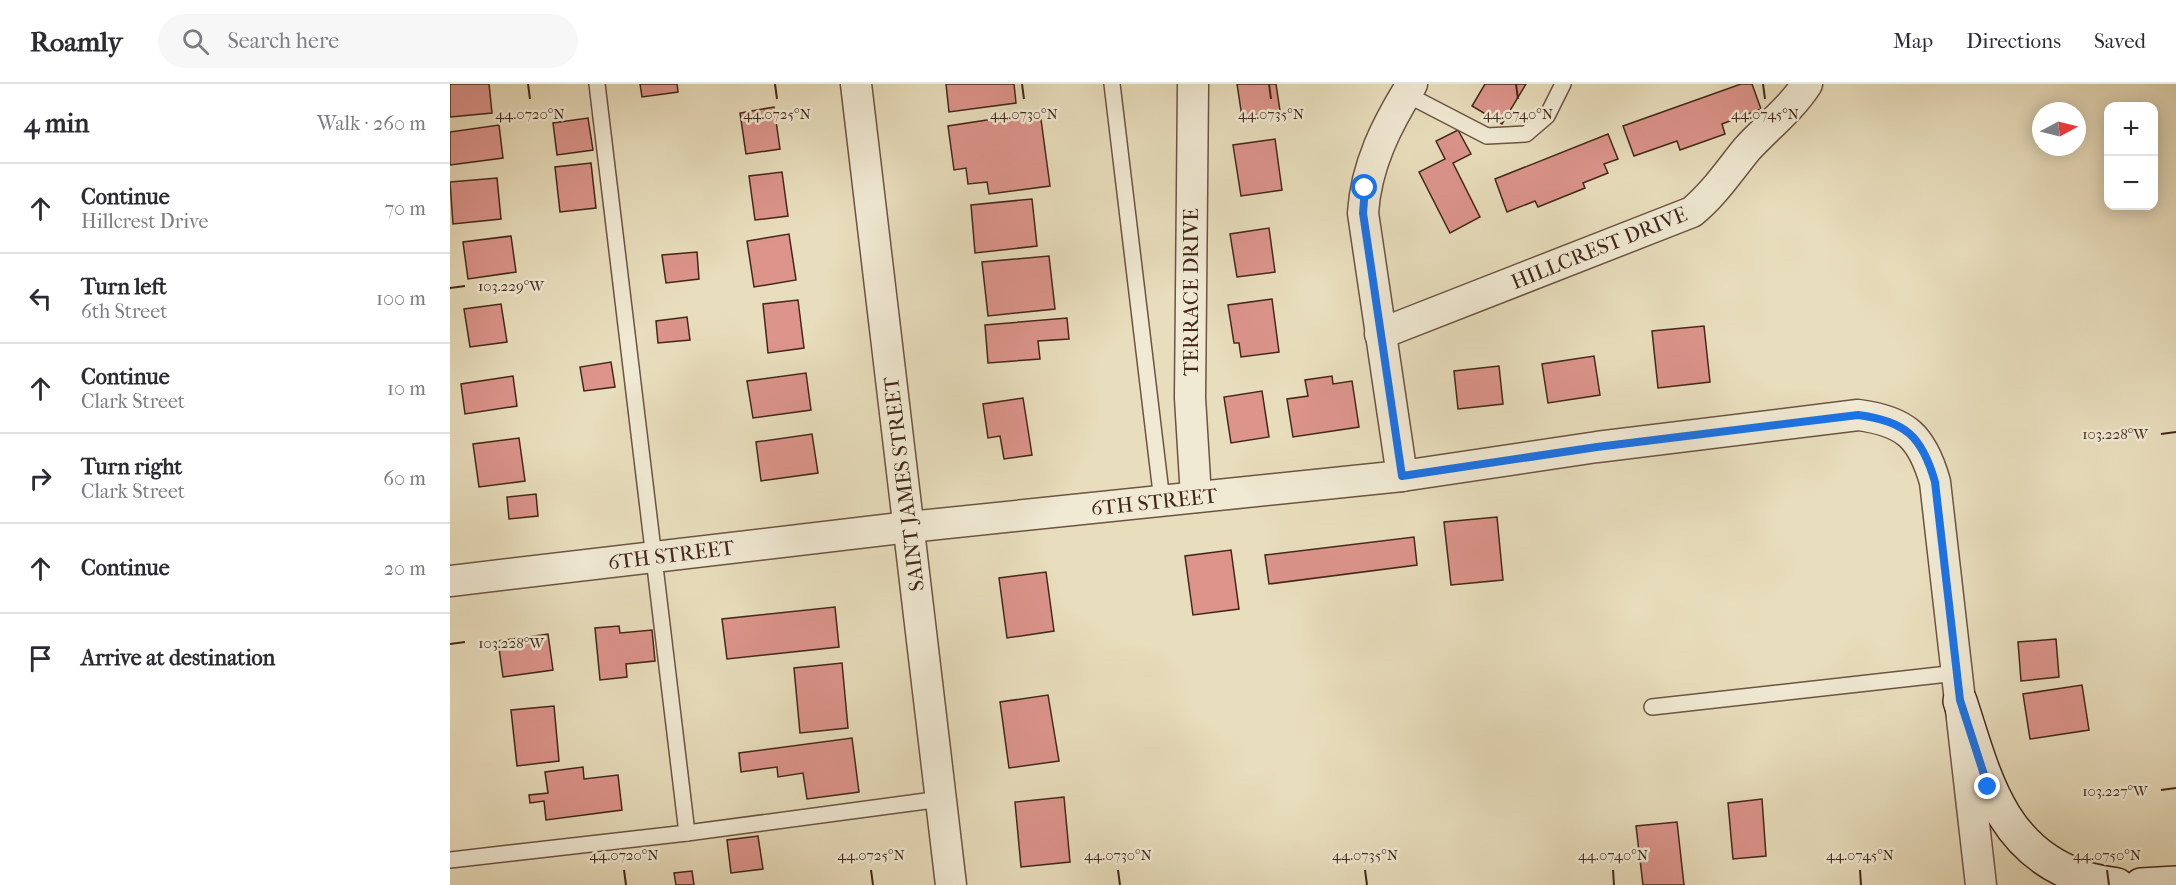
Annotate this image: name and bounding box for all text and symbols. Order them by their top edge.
search box [158,14,578,68]
text: Roamly [30,25,122,58]
icon: search [179,25,212,58]
text: Search here [227,28,339,54]
text: Map [1893,29,1933,53]
text: Directions [1966,29,2061,53]
text: Saved [2094,29,2146,53]
north arrow [2032,102,2086,156]
map controls [2104,102,2158,210]
button: + [2104,102,2158,156]
text: 44.0720°N [495,105,565,123]
text: 44.0725°N [743,105,811,123]
text: 44.0730°N [990,105,1059,123]
text: 44.0735°N [1238,105,1305,123]
text: 44.0740°N [1483,105,1554,123]
text: 44.0745°N [1731,105,1800,123]
text: 4 min [24,108,89,139]
text: Walk · 260 m [317,112,426,135]
button: − [2104,156,2158,210]
route start [1351,174,1377,200]
text: Continue [81,184,170,210]
icon: ahead [24,192,57,225]
text: 70 m [384,197,426,220]
street label: HILLCREST DRIVE [1508,202,1691,294]
street label: TERRACE DRIVE [1179,208,1203,376]
text: Hillcrest Drive [81,210,208,233]
text: Turn left [81,274,167,300]
text: 103.229°W [478,277,545,295]
icon: left [24,282,57,315]
text: 100 m [376,287,426,310]
text: 6th Street [81,300,167,323]
text: Continue [81,364,170,390]
icon: ahead [24,372,57,405]
street label: SAINT JAMES STREET [879,375,929,593]
text: 10 m [387,377,426,400]
text: Clark Street [81,390,185,413]
text: 103.228°W [2082,425,2149,443]
text: Turn right [81,454,182,480]
icon: right [24,462,57,495]
text: 60 m [383,467,426,490]
text: Clark Street [81,480,185,503]
street label: 6TH STREET [1090,483,1219,521]
street label: 6TH STREET [607,535,736,575]
icon: ahead [24,552,57,585]
text: Continue [81,555,170,581]
text: 20 m [384,557,426,580]
text: 103.228°W [478,634,545,652]
icon: arrive [24,642,57,675]
text: Arrive at destination [81,645,275,671]
route end [1974,773,2000,799]
text: 103.227°W [2082,782,2149,800]
text: 44.0720°N [589,846,659,864]
text: 44.0725°N [837,846,905,864]
text: 44.0730°N [1084,846,1153,864]
text: 44.0735°N [1332,846,1399,864]
text: 44.0740°N [1578,846,1649,864]
text: 44.0745°N [1826,846,1895,864]
text: 44.0750°N [2073,846,2142,864]

